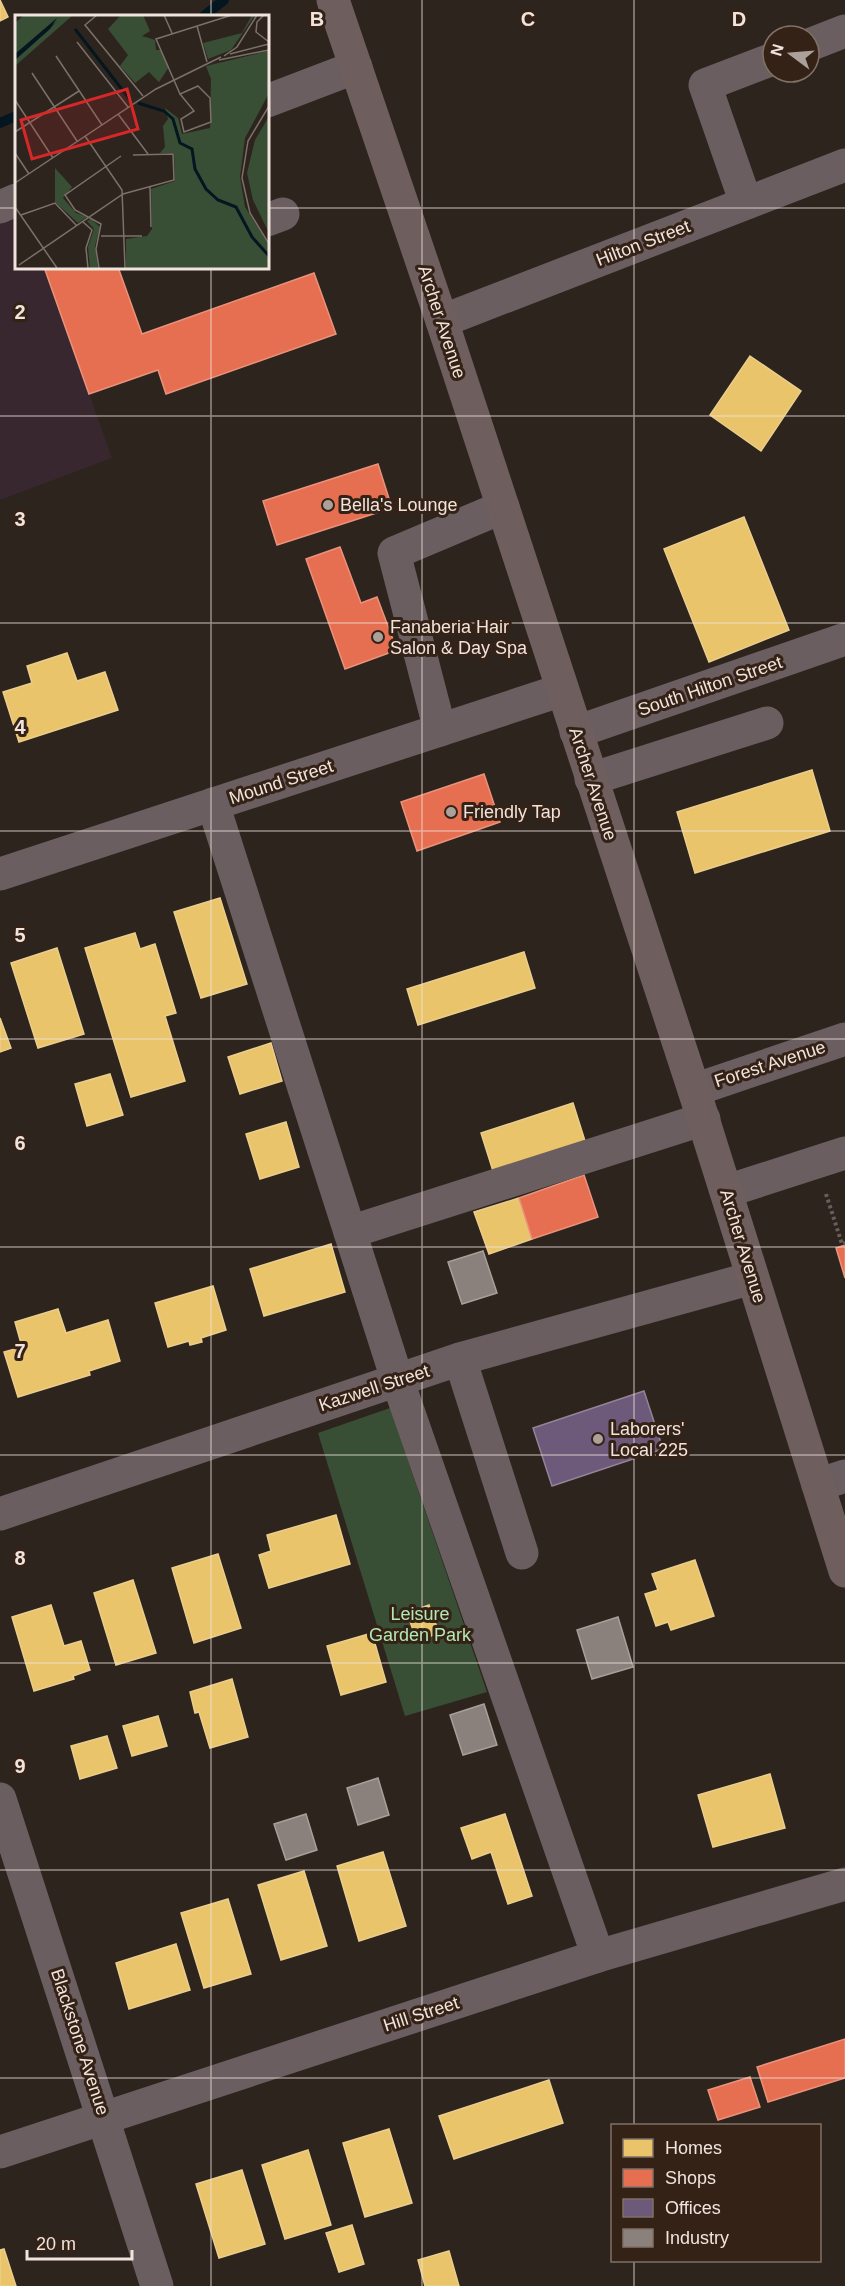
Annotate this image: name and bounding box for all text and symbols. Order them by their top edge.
text: B [310,8,324,30]
text: C [521,8,535,30]
text: D [732,8,746,30]
inset map [15,15,268,268]
north arrow [761,24,821,84]
text: N [767,42,787,58]
street label: Hilton Street [593,216,693,270]
street label: Archer Avenue [414,263,470,381]
text: 2 [14,301,26,323]
place label: Bella's Lounge [340,495,458,515]
marker: Bella's Lounge [321,498,335,512]
text: 3 [14,508,26,530]
place label: Fanaberia Hair Salon & Day Spa [390,617,528,658]
marker: Fanaberia Hair Salon & Day Spa [371,630,385,644]
street label: South Hilton Street [635,652,785,720]
text: 4 [14,716,26,738]
street label: Archer Avenue [565,725,621,843]
street label: Mound Street [227,756,335,808]
place label: Friendly Tap [463,802,561,822]
marker: Friendly Tap [444,805,458,819]
text: 5 [14,924,26,946]
street label: Forest Avenue [712,1037,828,1091]
text: 6 [14,1132,26,1154]
street label: Archer Avenue [716,1187,770,1305]
text: 7 [14,1340,26,1362]
street label: Kazwell Street [316,1361,432,1415]
place label: Laborers' Local 225 [610,1419,688,1460]
marker: Laborers' Local 225 [591,1432,605,1446]
text: 8 [14,1547,26,1569]
park label: Leisure Garden Park [369,1604,472,1645]
text: 9 [14,1755,26,1777]
street label: Blackstone Avenue [47,1966,113,2118]
street label: Hill Street [381,1992,461,2036]
legend [611,2124,821,2262]
text: Homes [665,2138,722,2158]
text: Shops [665,2168,716,2188]
text: Offices [665,2198,721,2218]
scale bar [27,2223,132,2261]
text: Industry [665,2228,729,2248]
text: 20 m [36,2234,76,2254]

